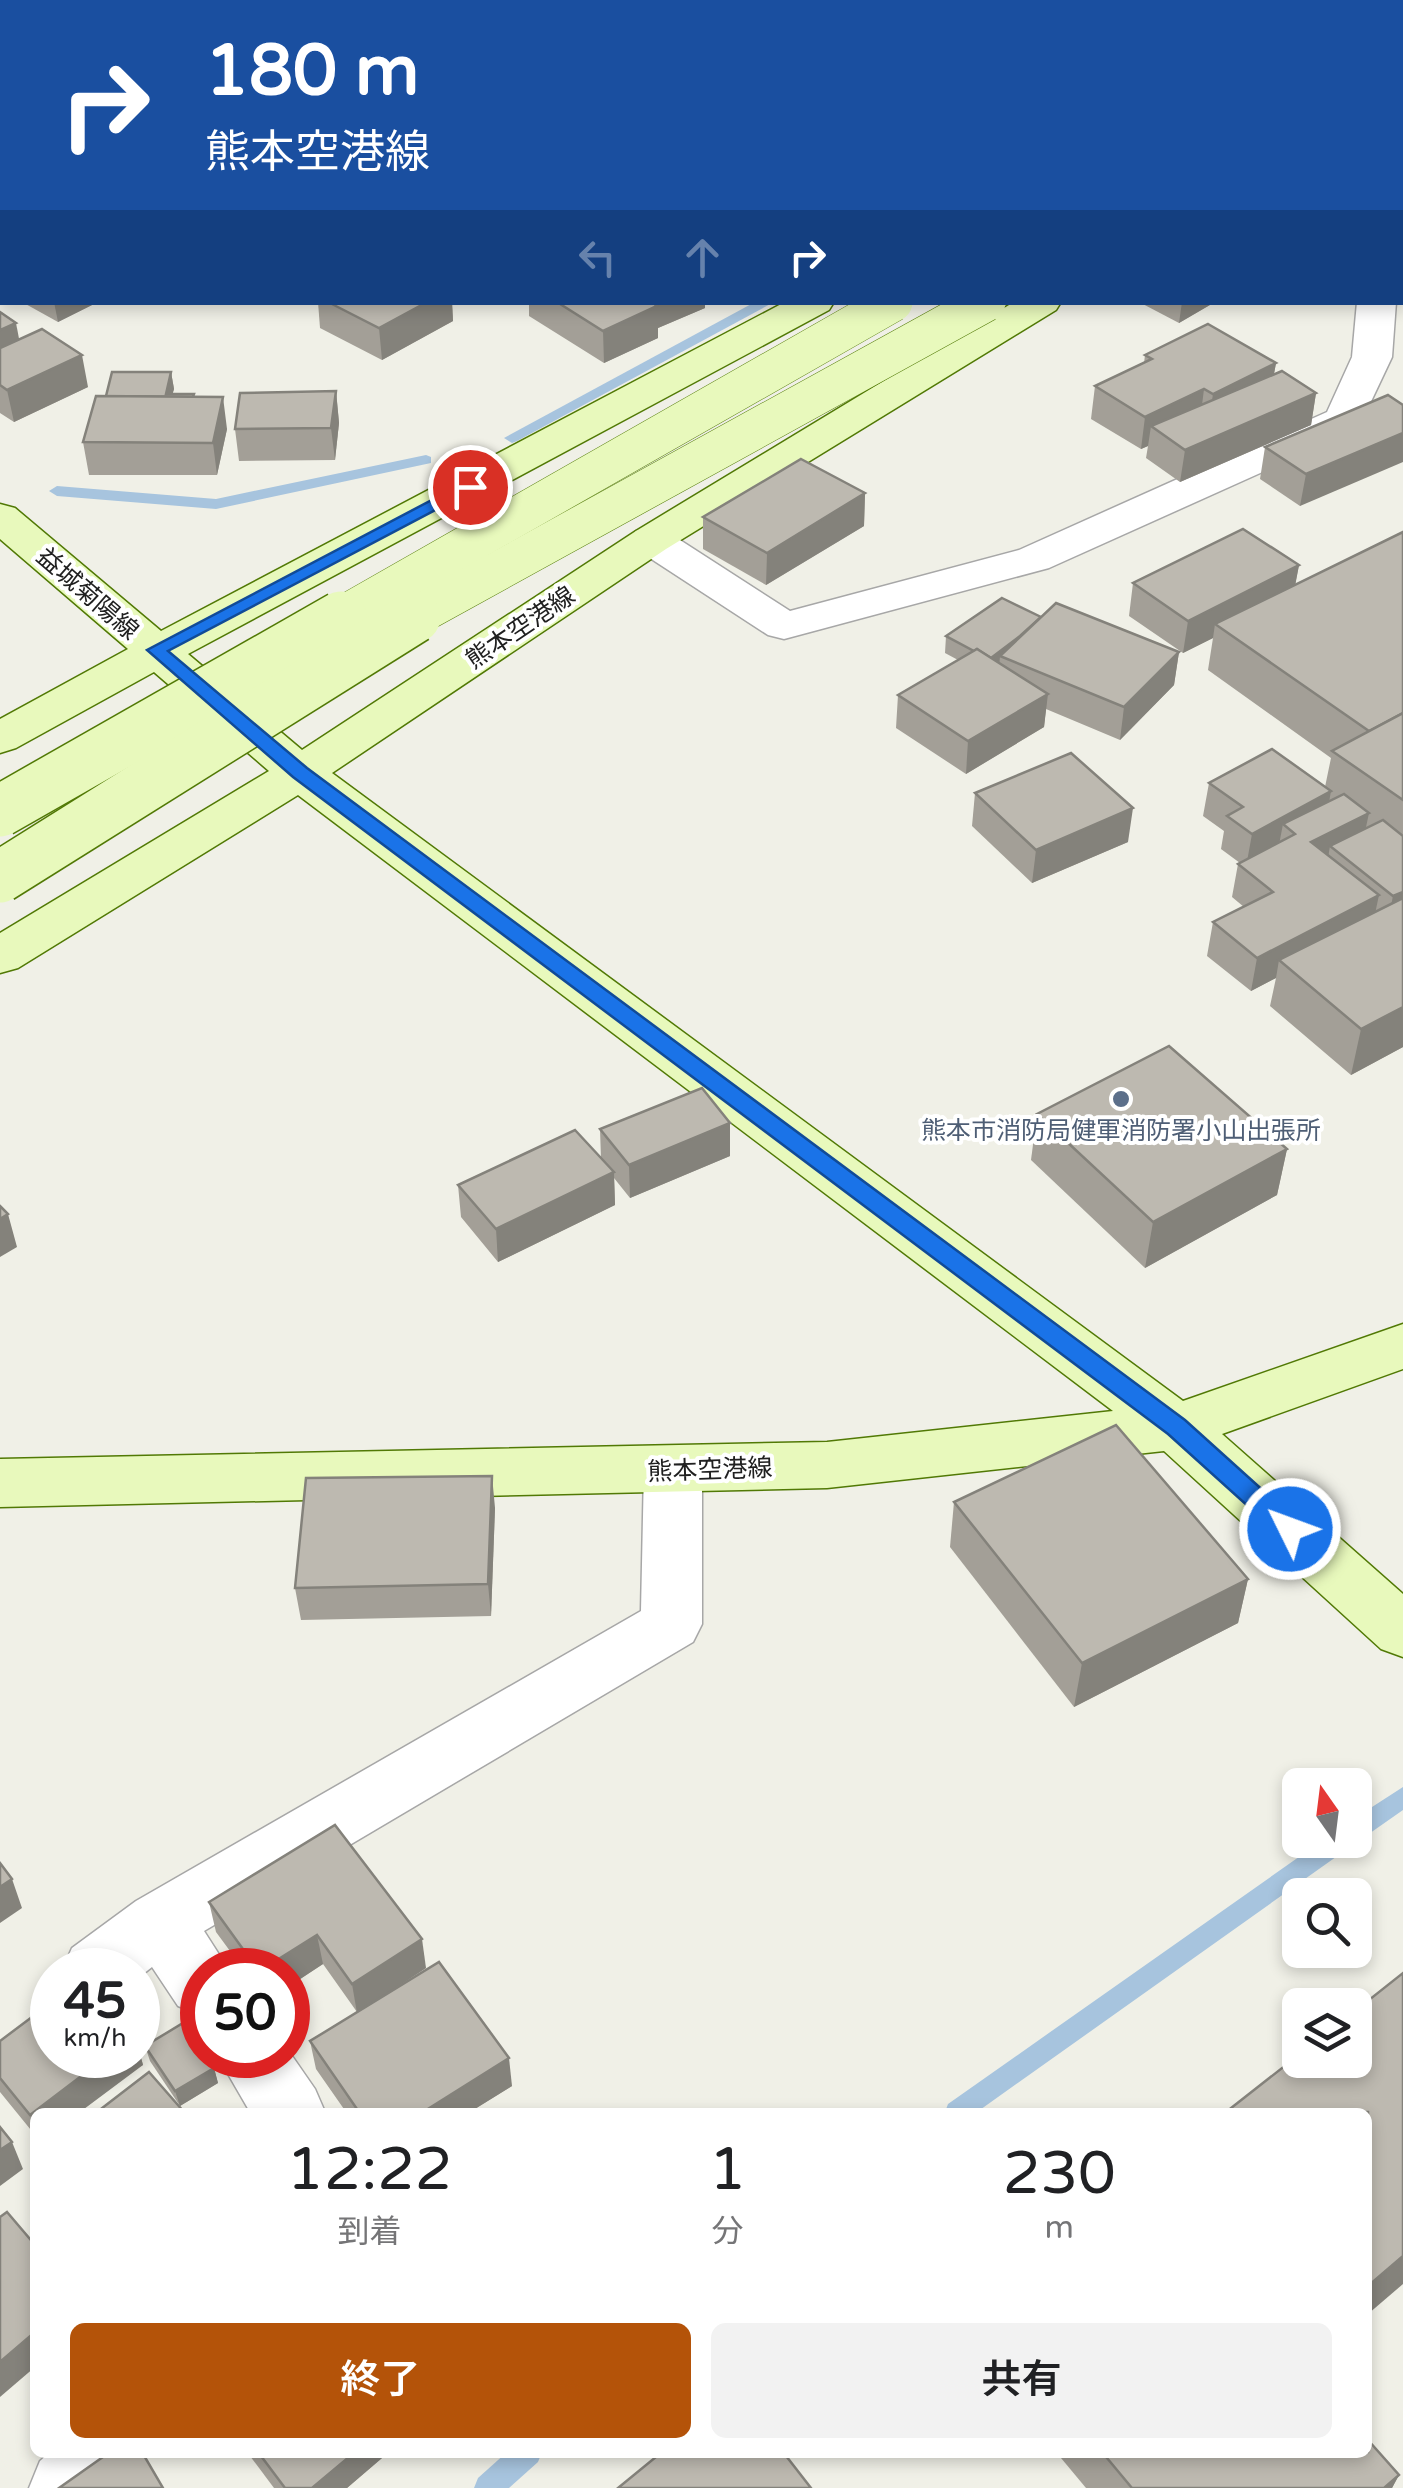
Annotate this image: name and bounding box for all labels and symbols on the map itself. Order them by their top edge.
pin [428,445,513,530]
street label: 益城菊陽線 [30,541,144,646]
street label: 熊本空港線 [460,580,581,675]
marker: 熊本市消防局健軍消防署小山出張所 [1110,1088,1132,1110]
place label: 熊本市消防局健軍消防署小山出張所 [921,1116,1321,1146]
street label: 熊本空港線 [647,1453,773,1487]
position arrow [1238,1477,1342,1581]
north arrow [1282,1768,1372,1858]
speed limit sign: 50 [180,1948,310,2078]

